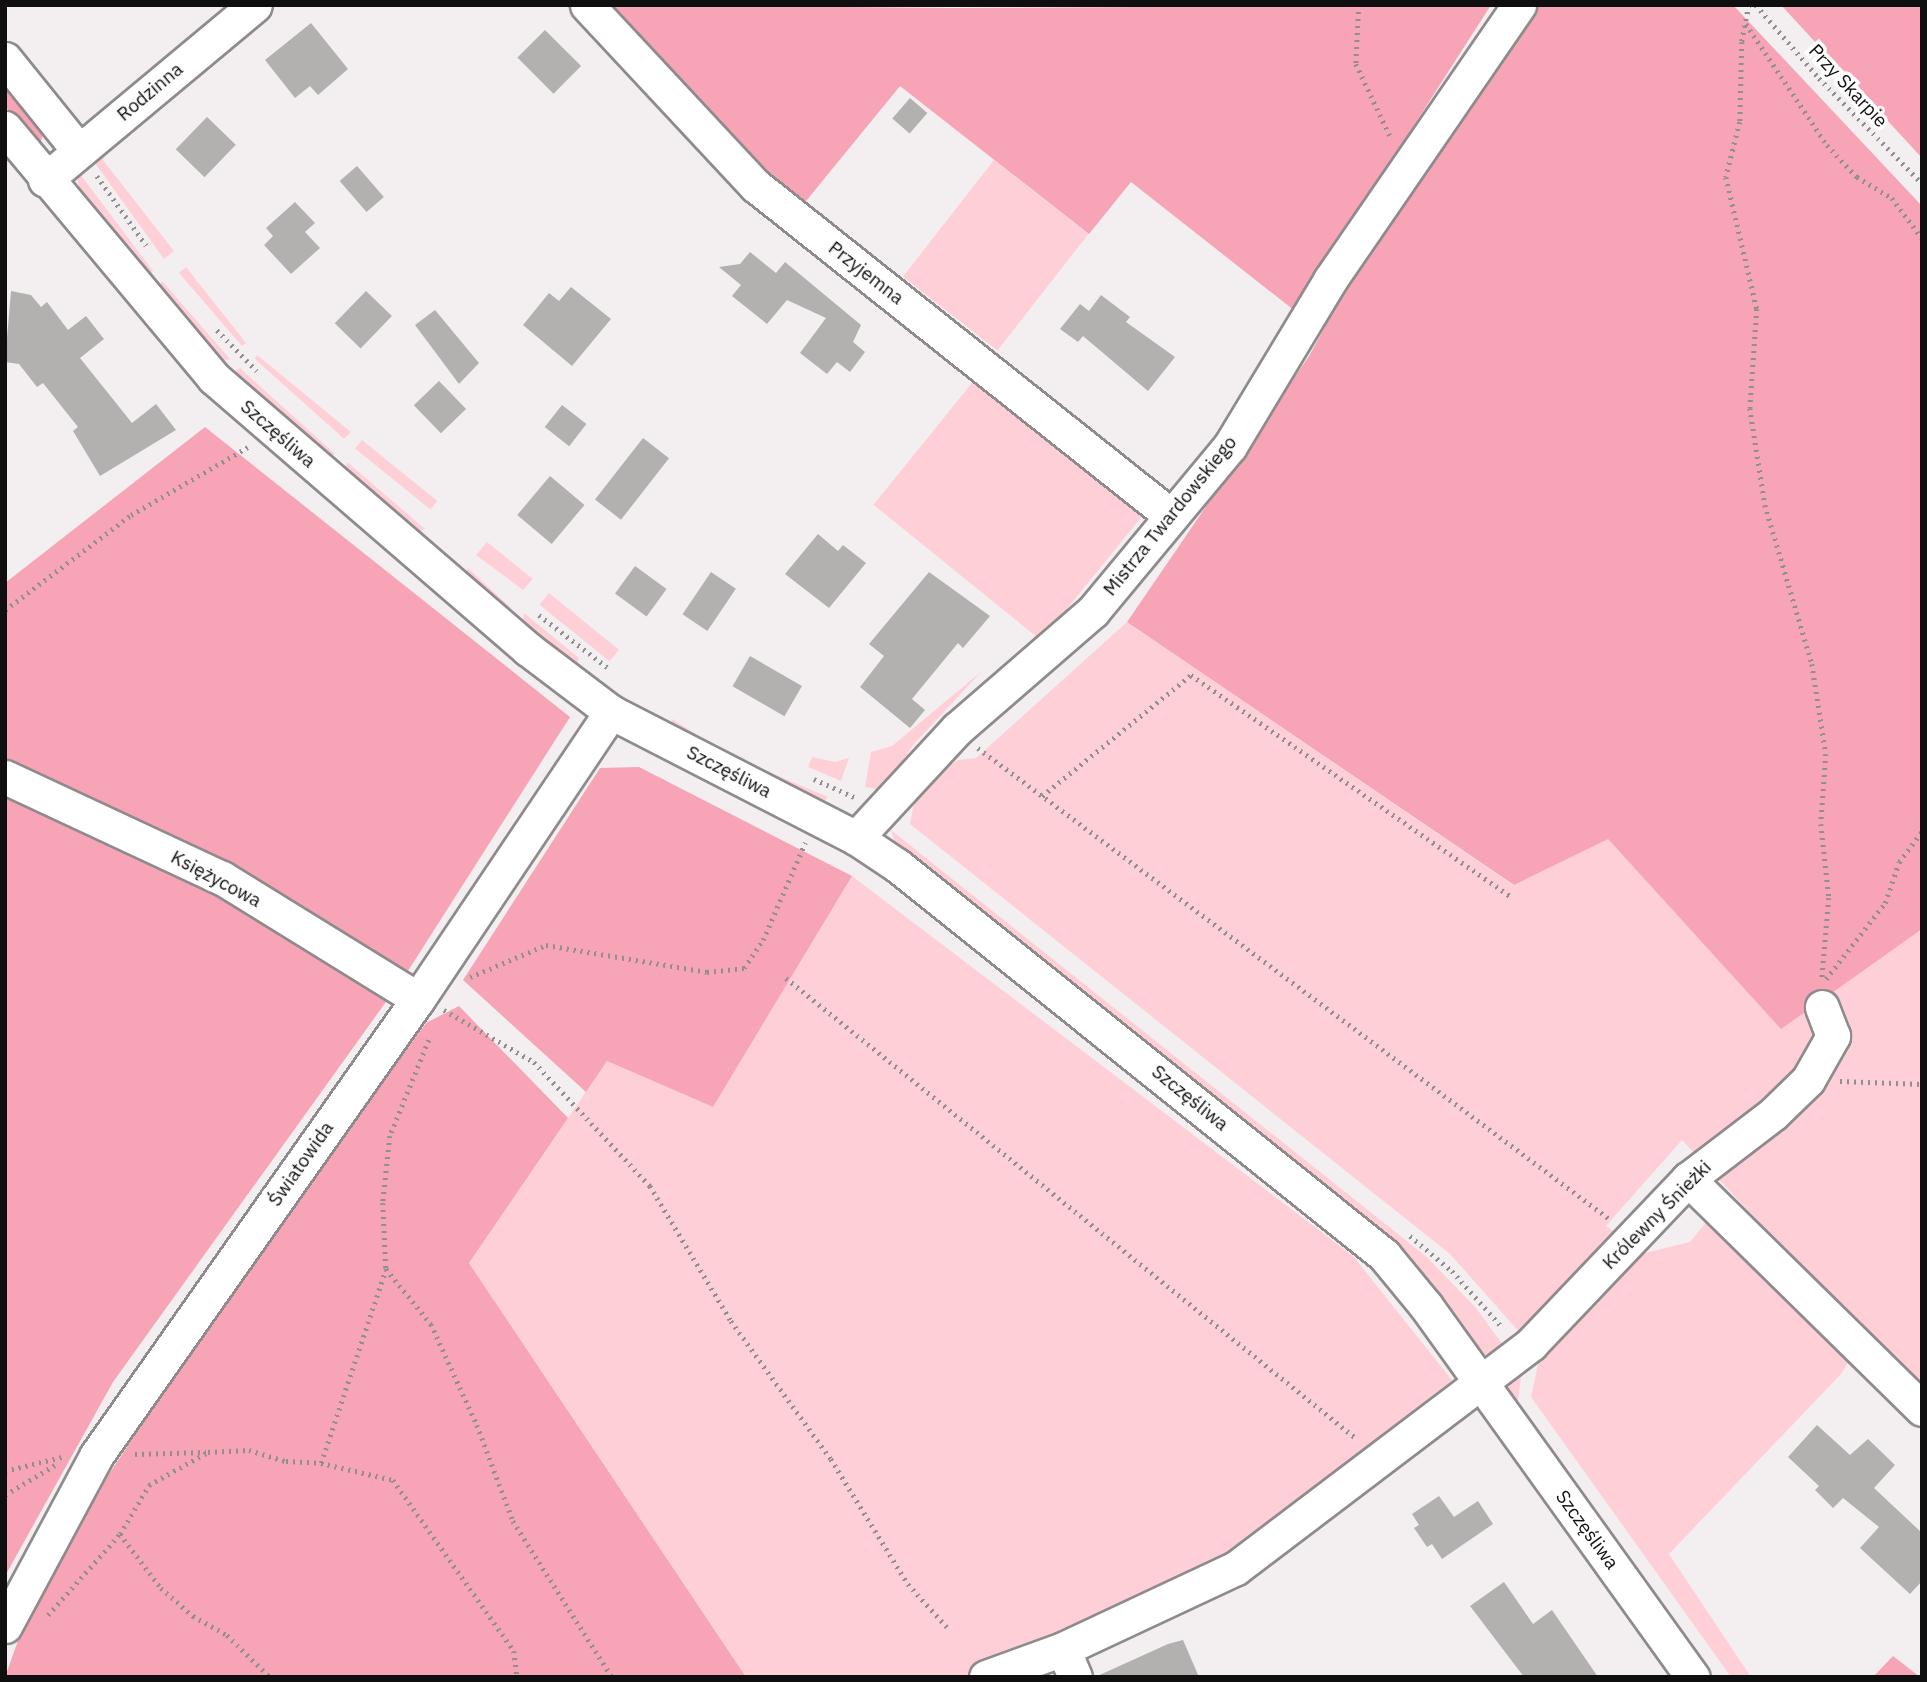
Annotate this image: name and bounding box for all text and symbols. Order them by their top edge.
street label: Przy Skarpie [1804,40,1892,132]
street label: Rodzinna [112,58,188,126]
street label: Przyjemna [824,237,908,309]
street label: Szczęśliwa [236,395,320,473]
street label: Mistrza Twardowskiego [1099,431,1241,601]
street label: Szczęśliwa [683,741,775,803]
street label: Księżycowa [167,846,265,912]
street label: Szczęśliwa [1147,1060,1233,1136]
street label: Światowida [264,1117,338,1211]
street label: Królewny Śnieżki [1598,1156,1716,1274]
street label: Szczęśliwa [1551,1486,1623,1574]

